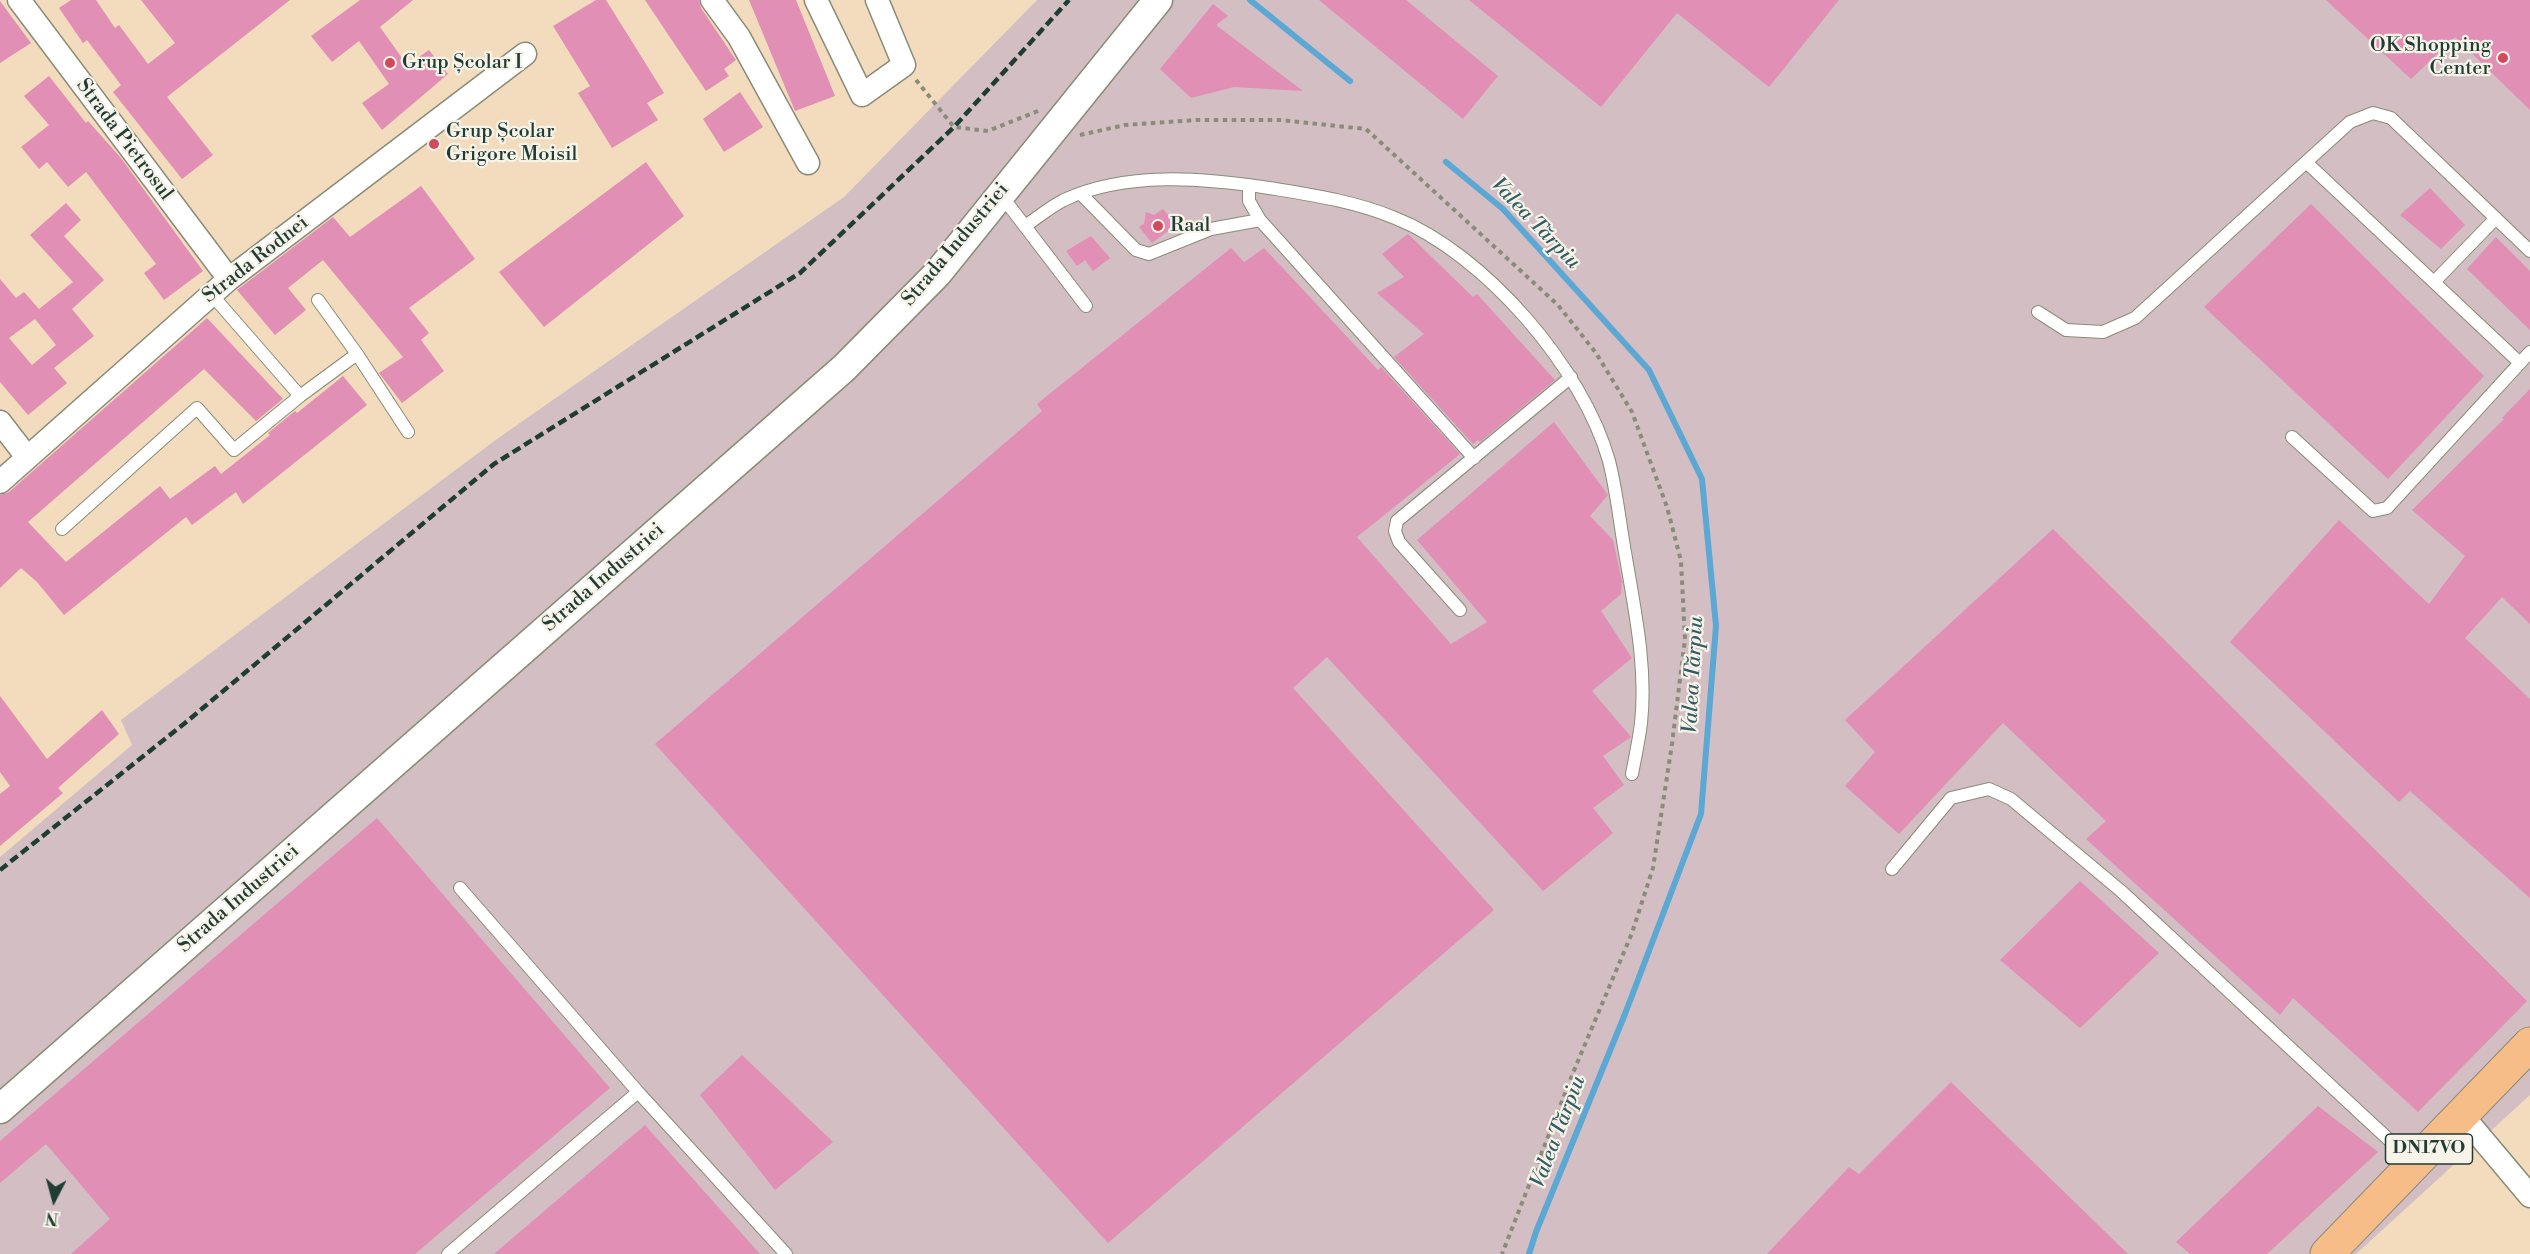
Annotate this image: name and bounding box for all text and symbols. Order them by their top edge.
place label: OK Shopping Center [2370,34,2491,81]
place label: Grup Școlar I [402,51,522,75]
marker: OK Shopping Center [2496,51,2510,65]
marker: Grup Școlar I [383,56,397,70]
street label: Strada Pietrosul [70,74,178,206]
place label: Grup Școlar Grigore Moisil [446,120,577,167]
marker: Grup Școlar Grigore Moisil [427,137,441,151]
water label: Valea Tărpiu [1485,173,1585,275]
street label: Strada Industriei [897,179,1015,311]
street label: Strada Rodnei [198,211,314,309]
place label: Raal [1170,214,1210,238]
marker: Raal [1151,219,1165,233]
street label: Strada Industriei [538,519,670,637]
water label: Valea Tărpiu [1678,616,1710,734]
street label: Strada Industriei [173,840,305,958]
water label: Valea Tărpiu [1526,1073,1592,1191]
road number: DN17VO [2386,1134,2472,1164]
north arrow [24,1170,84,1230]
text: N [45,1207,59,1229]

